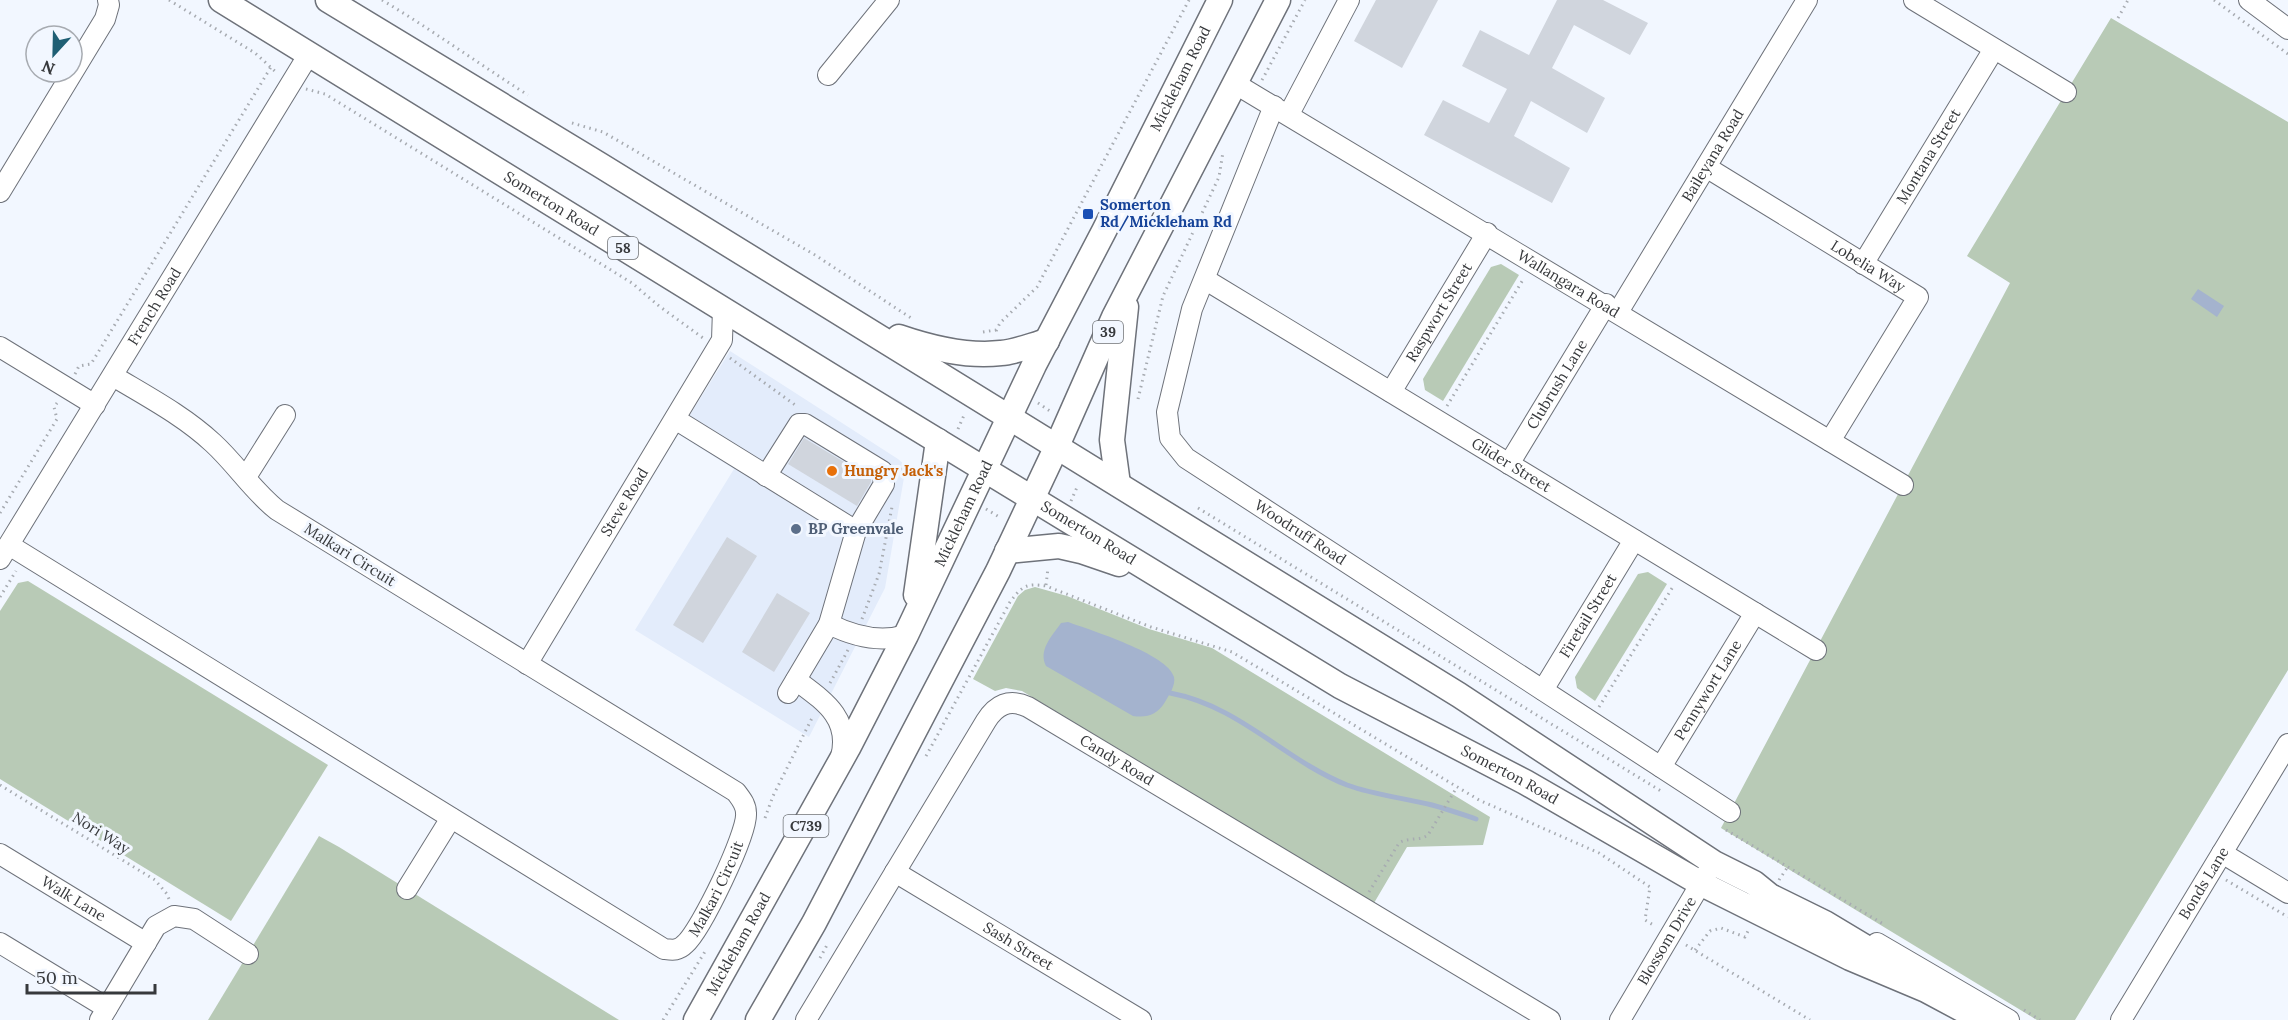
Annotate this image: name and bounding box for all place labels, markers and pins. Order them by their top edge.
place label: Somerton Rd/Mickleham Rd [1100,195,1232,232]
marker: Somerton Rd/Mickleham Rd [1081,207,1095,221]
place label: Hungry Jack's [844,461,943,480]
marker: Hungry Jack's [825,464,839,478]
place label: BP Greenvale [808,519,904,538]
marker: BP Greenvale [789,522,803,536]

